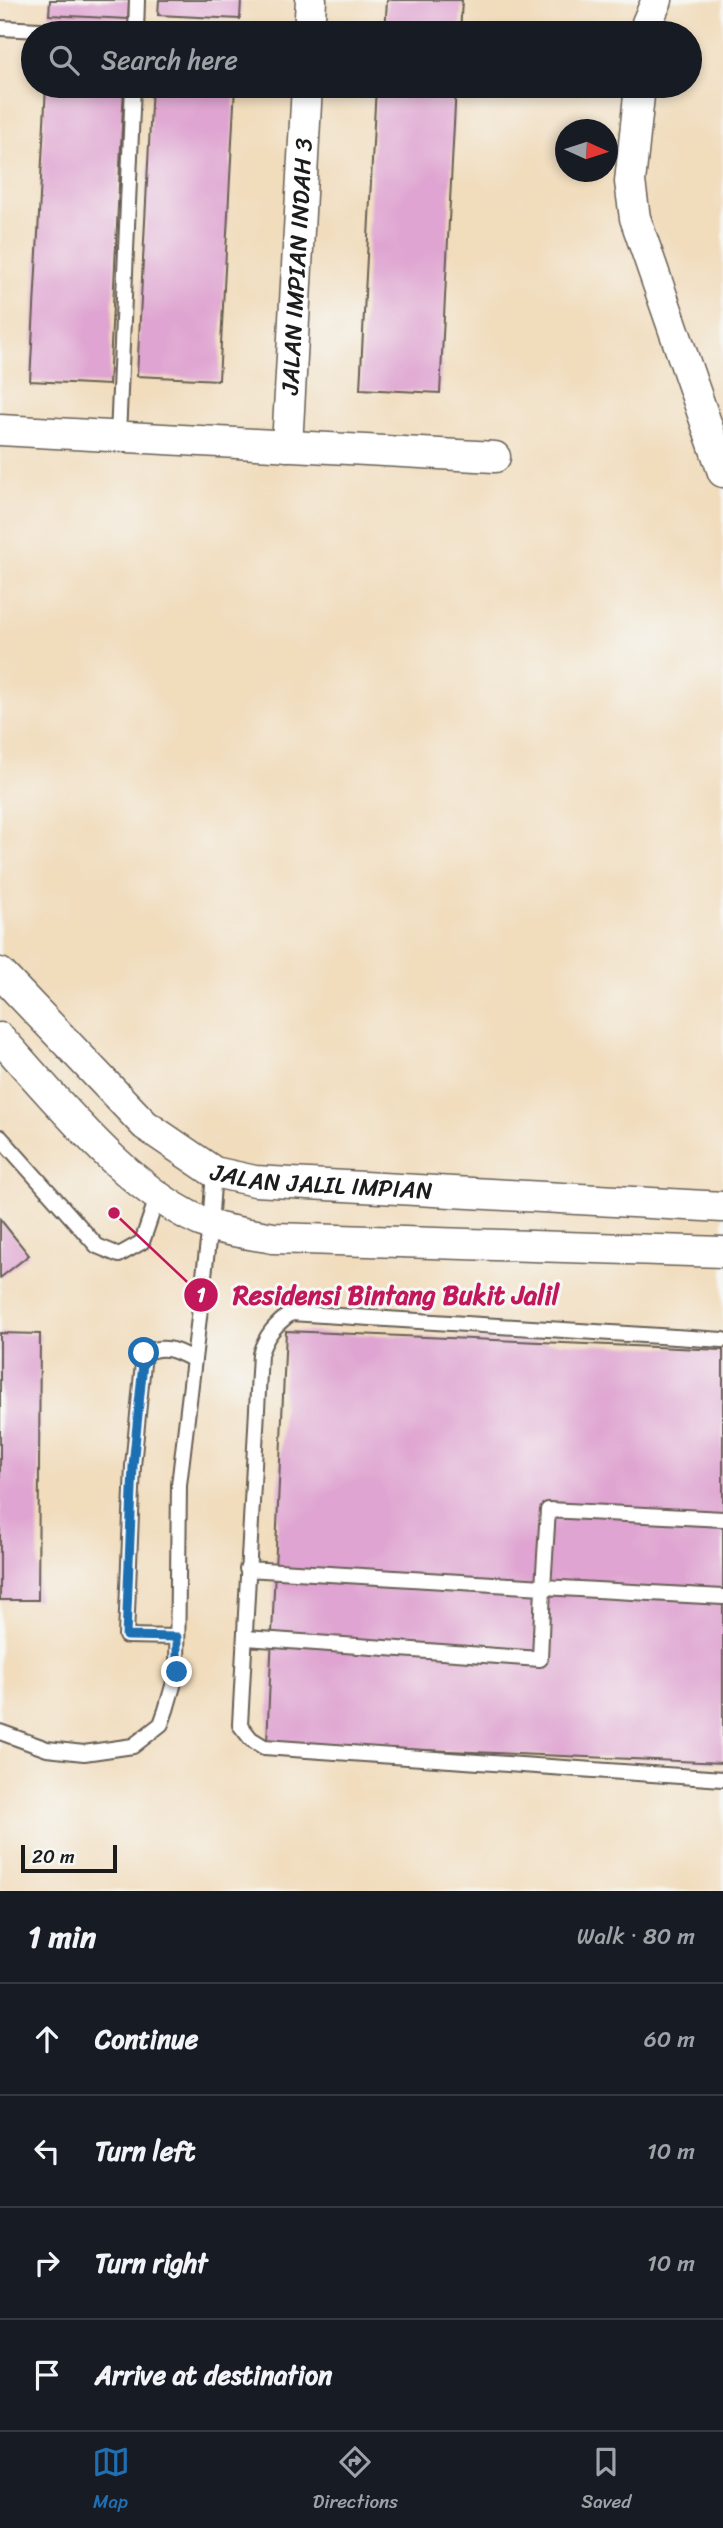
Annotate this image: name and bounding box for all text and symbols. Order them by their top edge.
search box [21,21,702,98]
text: Search here [101,37,238,83]
icon: search [45,41,83,79]
north arrow [555,119,618,182]
street label: JALAN IMPIAN INDAH 3 [269,137,325,397]
street label: JALAN JALIL IMPIAN [206,1151,434,1212]
callout: Residensi Bintang Bukit Jalil [184,1271,574,1318]
text: Residensi Bintang Bukit Jalil [232,1272,561,1318]
text: 1 [196,1276,206,1314]
route start [128,1337,159,1368]
route end [161,1656,192,1687]
text: 20 m [32,1840,75,1873]
scale bar [21,1842,117,1874]
text: 1 min [28,1910,96,1964]
text: Walk · 80 m [577,1916,695,1957]
text: Continue [95,2016,198,2062]
text: 60 m [644,2019,695,2060]
icon: ahead [28,2020,66,2058]
text: Turn left [95,2128,195,2174]
text: 10 m [647,2131,695,2172]
icon: left [28,2132,66,2170]
text: Turn right [95,2240,208,2286]
text: 10 m [647,2243,695,2284]
icon: right [28,2244,66,2282]
text: Arrive at destination [95,2352,332,2398]
icon: arrive [28,2356,66,2394]
tab: Map [92,2443,130,2518]
tab: Directions [313,2443,398,2518]
tab: Saved [581,2443,631,2518]

